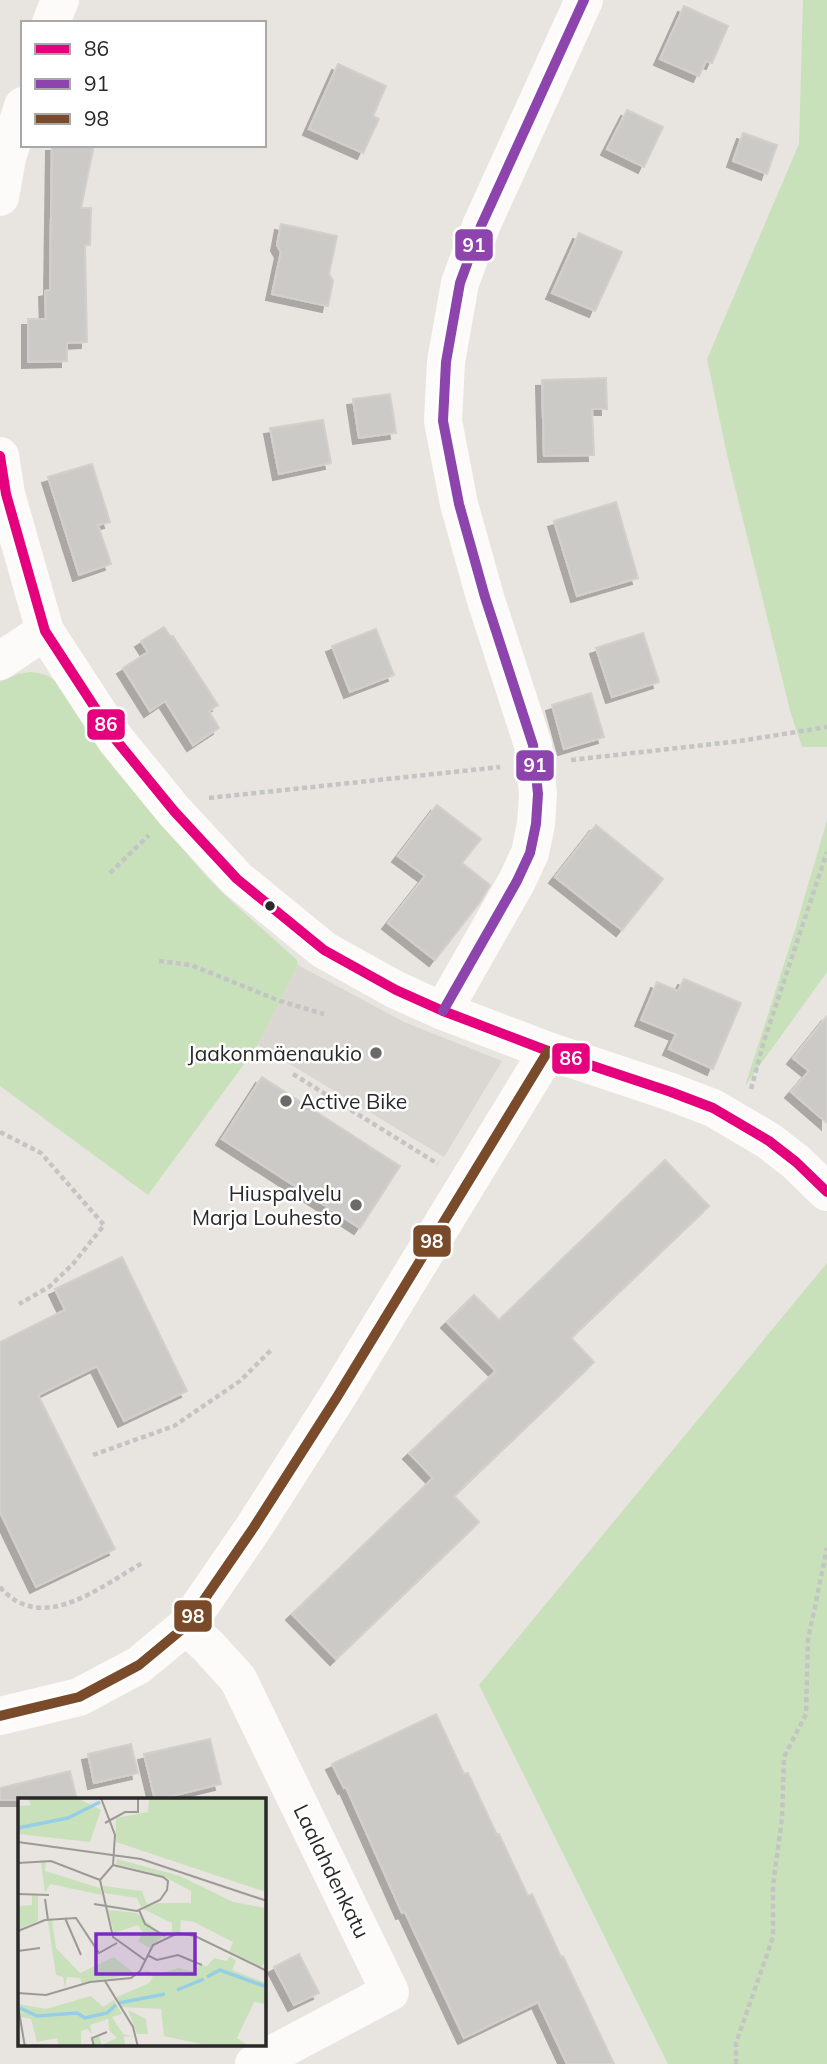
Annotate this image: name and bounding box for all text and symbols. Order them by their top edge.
legend [21,21,266,147]
text: 86 [84,35,109,61]
text: 91 [84,70,109,96]
text: 98 [84,105,109,131]
line badge: 91 [454,228,494,262]
text: 91 [463,233,485,257]
line badge: 86 [86,708,126,741]
text: 86 [95,712,117,736]
line badge: 91 [515,749,555,782]
text: 91 [524,753,546,777]
unlabelled marker [263,899,277,913]
place label: Jaakonmäenaukio [188,1040,362,1066]
line badge: 86 [551,1042,591,1075]
marker: Jaakonmäenaukio [368,1045,384,1061]
text: 86 [560,1046,582,1070]
place label: Active Bike [300,1088,407,1114]
marker: Active Bike [278,1093,294,1109]
place label: Hiuspalvelu Marja Louhesto [192,1180,342,1230]
marker: Hiuspalvelu Marja Louhesto [348,1197,364,1213]
line badge: 98 [412,1224,452,1258]
text: 98 [421,1229,443,1253]
line badge: 98 [173,1599,213,1633]
text: 98 [182,1604,204,1628]
inset map [18,1798,266,2046]
street label: Laalahdenkatu [288,1800,376,1942]

